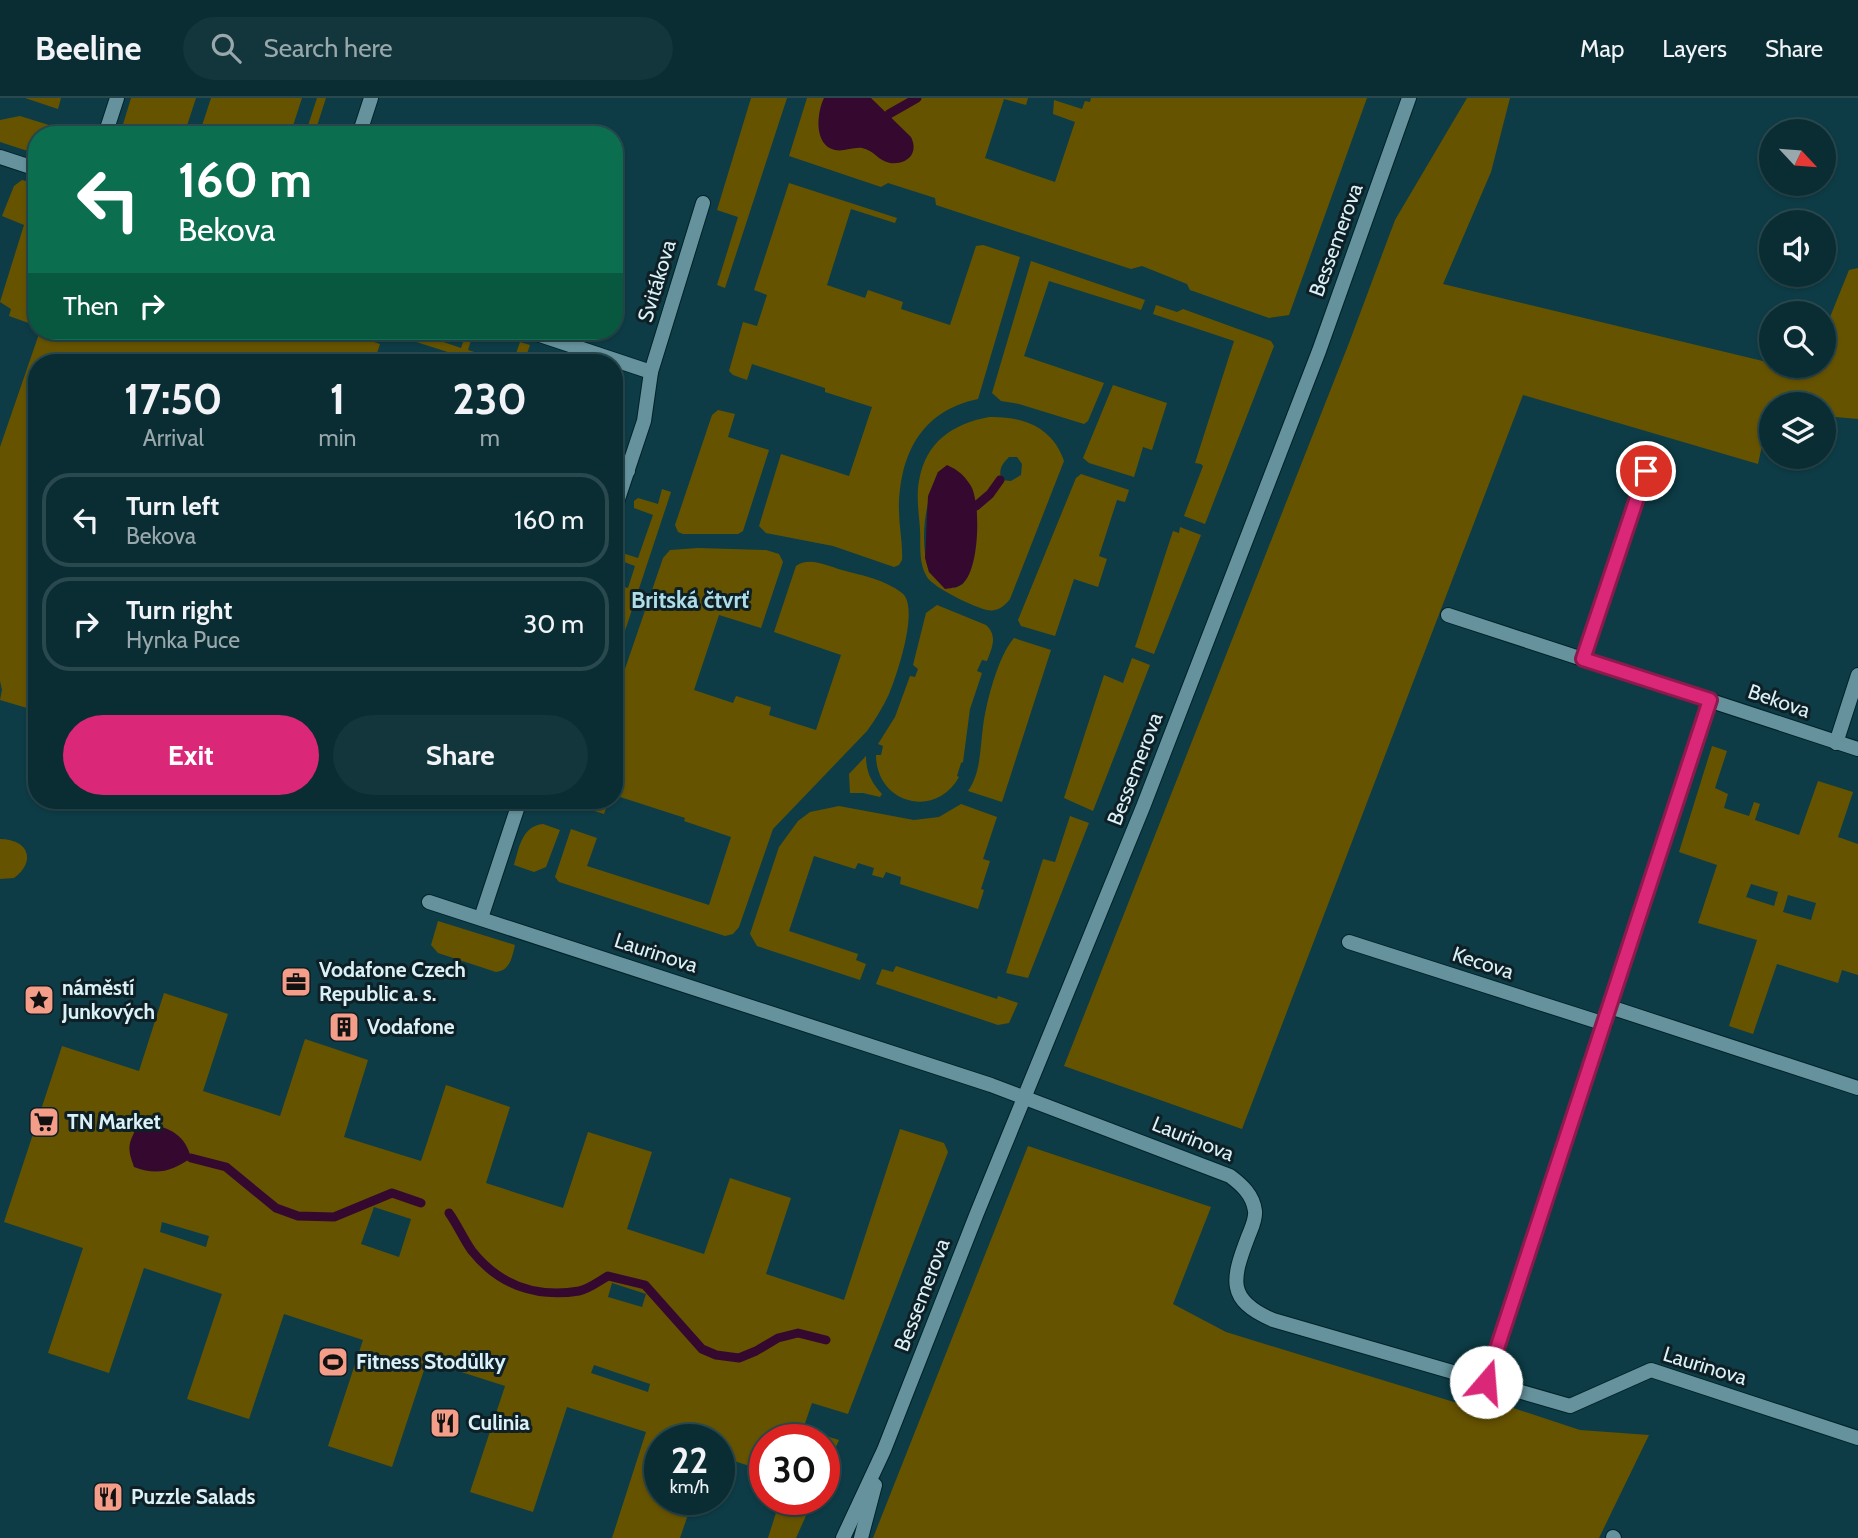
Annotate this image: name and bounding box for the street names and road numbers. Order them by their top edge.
street label: Bessemerova [1304,180,1368,300]
street label: Svitákova [632,237,681,325]
street label: Bekova [1745,678,1813,723]
street label: Bessemerova [1102,709,1167,829]
street label: Laurinova [611,927,701,978]
street label: Kecova [1449,941,1517,984]
street label: Laurinova [1149,1111,1238,1166]
street label: Bessemerova [889,1235,954,1355]
street label: Laurinova [1660,1341,1750,1390]

